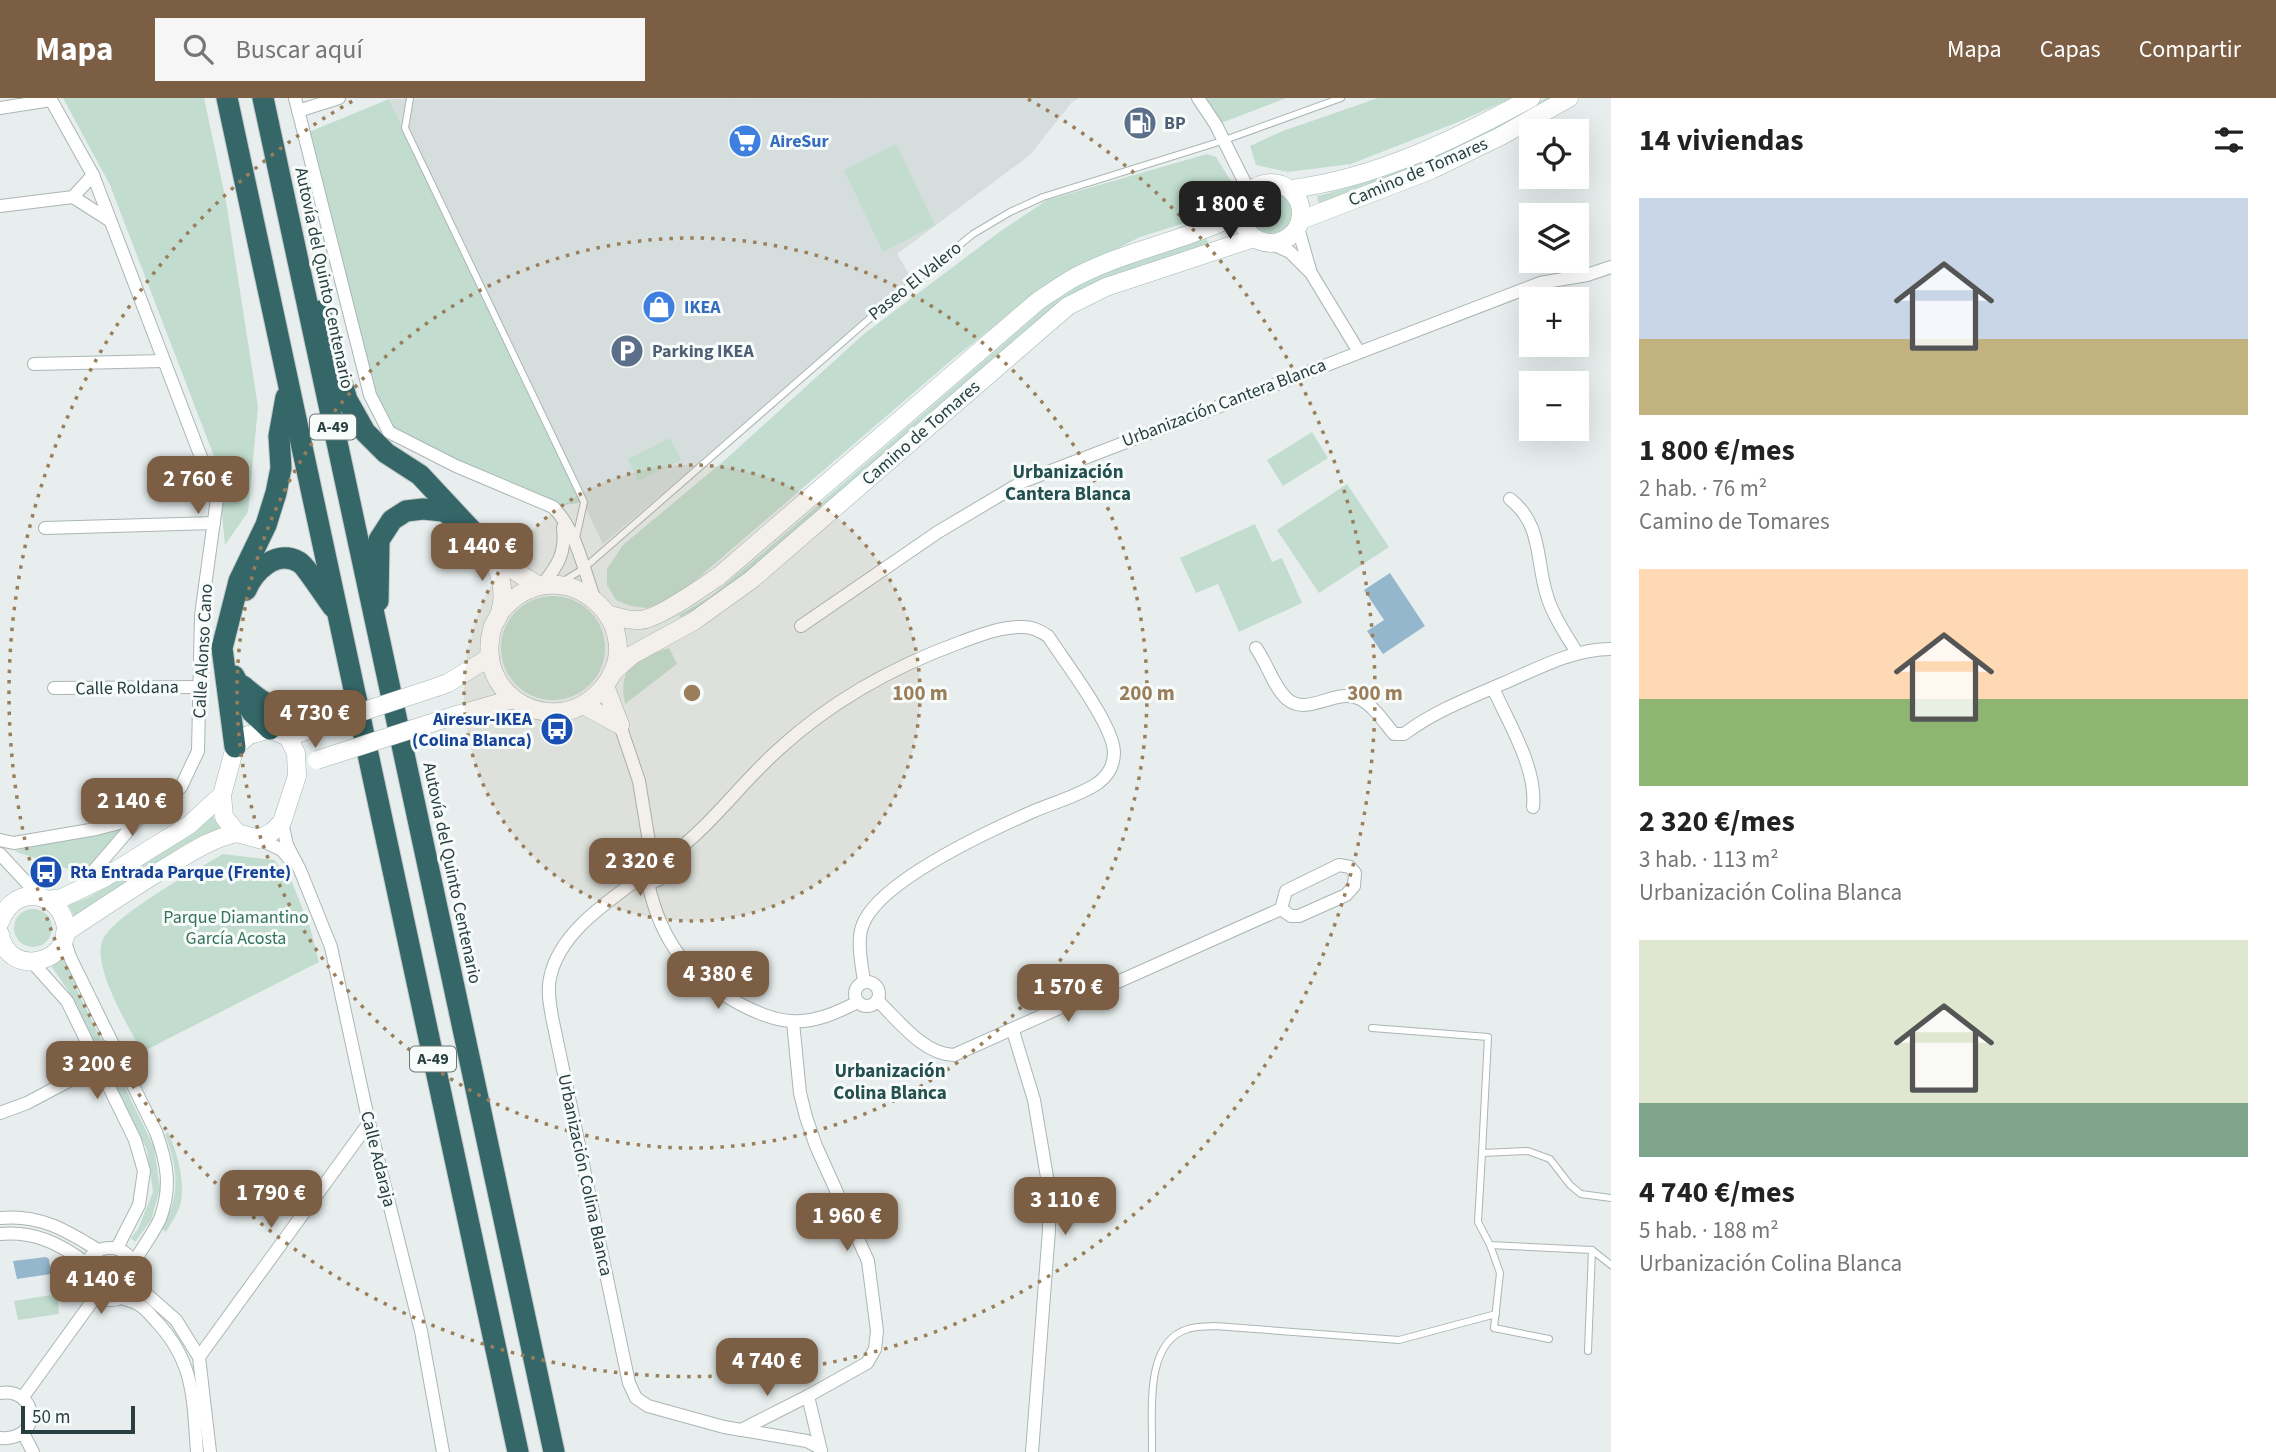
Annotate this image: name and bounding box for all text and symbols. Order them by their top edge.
search box [155,18,645,81]
text: Mapa [35,26,113,73]
icon: search [179,30,217,68]
text: Buscar aquí [235,31,363,68]
text: Mapa [1947,32,2002,67]
text: Capas [2040,32,2101,67]
text: Compartir [2139,32,2241,67]
fuel station icon: BP [1121,104,1159,142]
place label: BP [1164,111,1186,136]
map controls [1519,119,1589,441]
button: locate [1519,119,1589,189]
text: 14 viviendas [1639,119,1804,162]
icon: filters [2210,121,2248,159]
supermarket icon: AireSur [726,122,764,160]
place label: AireSur [769,129,829,154]
street label: Camino de Tomares [1344,131,1492,213]
street label: Autovía del Quinto Centenario [288,165,360,391]
pin: 1 800 € [1165,181,1295,241]
text: 1 800 € [1195,187,1265,220]
button: layers [1519,203,1589,273]
street label: Paseo El Valero [863,236,967,326]
icon: home [1881,243,2007,369]
button: + [1519,287,1589,357]
shop icon: IKEA [640,288,678,326]
place label: IKEA [684,295,721,320]
parking icon: Parking IKEA [608,332,646,370]
place label: Parking IKEA [652,339,754,364]
street label: Urbanización Cantera Blanca [1118,352,1330,454]
button: − [1519,371,1589,441]
street label: Camino de Tomares [857,375,985,491]
road number: A-49 [310,414,356,440]
text: 1 800 €/mes [1639,429,1795,472]
pin: 2 760 € [133,456,263,516]
district label: Urbanización Cantera Blanca [1005,459,1131,508]
text: 2 760 € [163,462,233,495]
text: 2 hab. · 76 m² [1639,472,1767,505]
text: Camino de Tomares [1639,505,1830,538]
pin: 1 440 € [417,524,547,583]
text: 1 440 € [447,529,517,562]
street label: Calle Alonso Cano [187,583,219,719]
icon: home [1881,614,2007,740]
street label: Calle Roldana [75,675,179,701]
text: 100 m [892,678,948,708]
text: 200 m [1119,678,1175,708]
text: 300 m [1347,678,1403,708]
centre of rings [680,681,704,705]
pin: 4 730 € [250,690,380,750]
text: 4 730 € [280,696,350,729]
place label: Airesur-IKEA (Colina Blanca) [412,707,533,753]
bus stop icon: Airesur-IKEA (Colina Blanca) [538,710,576,748]
street label: Autovía del Quinto Centenario [416,760,488,986]
pin: 2 140 € [67,778,197,838]
text: 2 140 € [97,784,167,817]
text: 2 320 €/mes [1639,800,1795,843]
pin: 2 320 € [575,838,705,898]
text: 3 hab. · 113 m² [1639,843,1779,876]
text: 2 320 € [605,844,675,877]
bus stop icon: Rta Entrada Parque (Frente) [27,853,65,891]
place label: Rta Entrada Parque (Frente) [70,860,291,885]
text: Urbanización Colina Blanca [1639,876,1902,909]
park label: Parque Diamantino García Acosta [163,905,309,951]
pin: 4 380 € [653,951,783,1011]
text: 4 380 € [683,957,753,990]
pin: 1 570 € [1003,964,1133,1024]
text: 1 570 € [1033,970,1103,1003]
icon: home [1881,985,2007,1111]
pin: 3 200 € [32,1042,162,1101]
road number: A-49 [410,1046,456,1071]
text: 3 200 € [62,1047,132,1080]
district label: Urbanización Colina Blanca [833,1058,947,1107]
street label: Urbanización Colina Blanca [551,1072,619,1278]
street label: Calle Adaraja [354,1108,402,1210]
pin: 1 790 € [206,1170,336,1230]
text: 4 740 €/mes [1639,1171,1795,1214]
text: 1 790 € [236,1176,306,1209]
pin: 3 110 € [1000,1178,1130,1237]
text: 3 110 € [1030,1183,1100,1216]
pin: 1 960 € [782,1194,912,1253]
text: 1 960 € [812,1199,882,1232]
text: 5 hab. · 188 m² [1639,1214,1779,1247]
text: Urbanización Colina Blanca [1639,1247,1902,1280]
pin: 4 140 € [36,1256,166,1316]
text: 4 140 € [66,1262,136,1295]
pin: 4 740 € [702,1338,832,1398]
text: 4 740 € [732,1344,802,1377]
scale bar [21,1403,135,1435]
text: 50 m [32,1404,70,1431]

